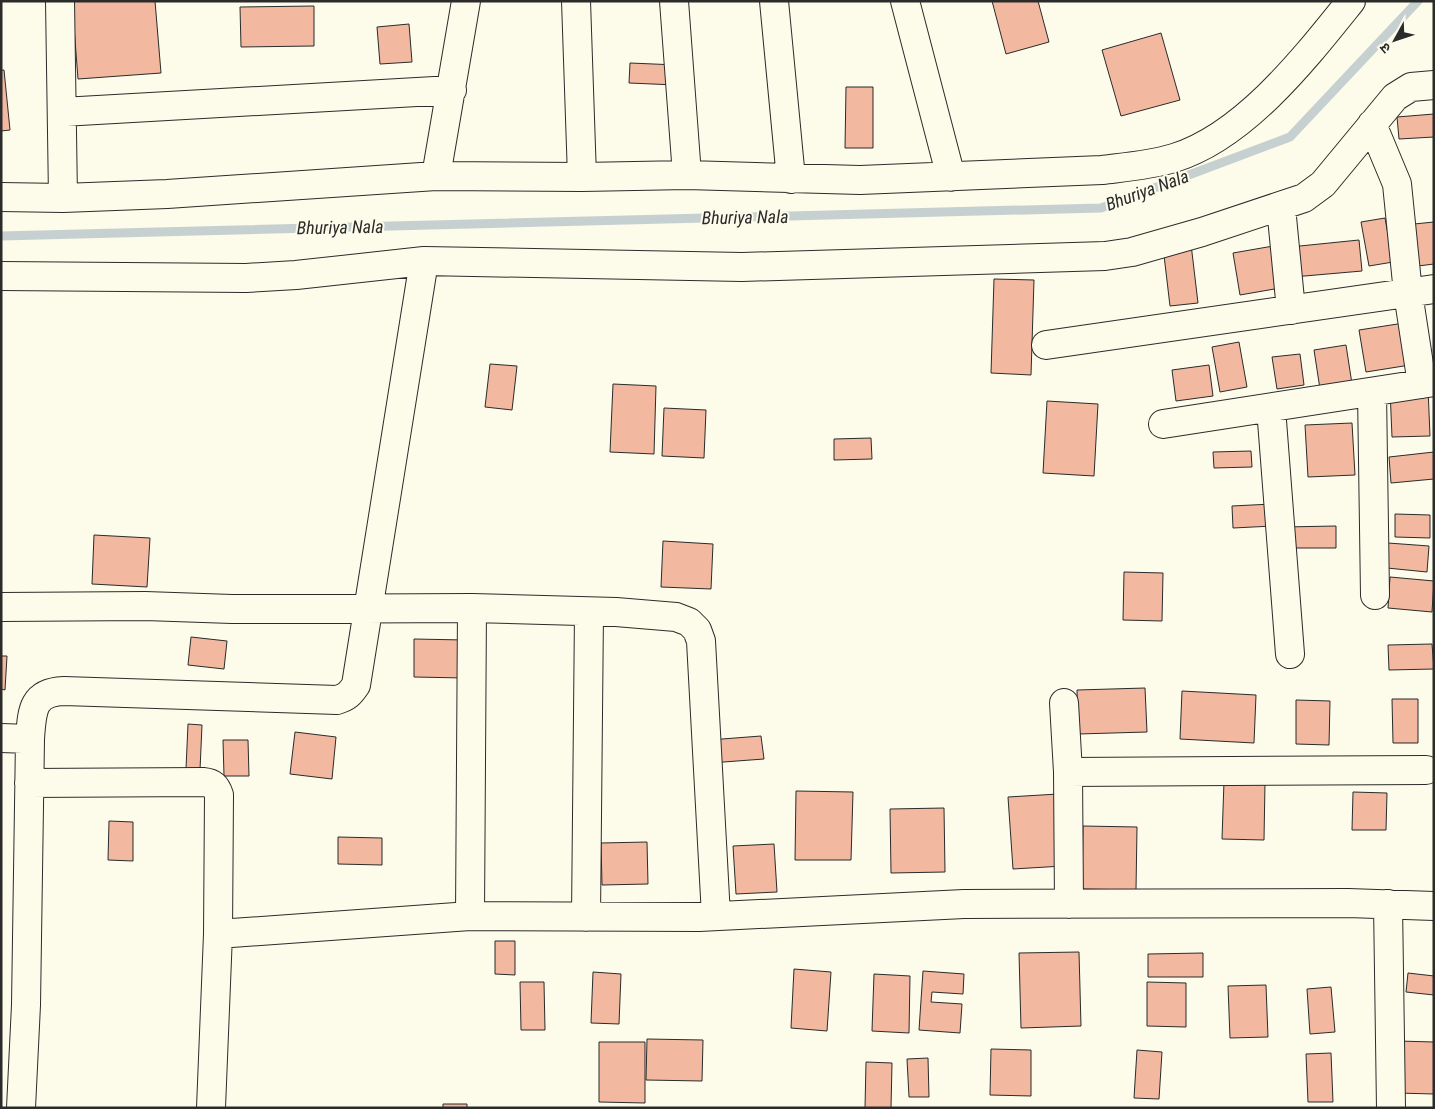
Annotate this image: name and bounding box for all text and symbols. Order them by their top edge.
north arrow [1370,15,1420,65]
text: उ [1376,39,1394,57]
water label: Bhuriya Nala [1103,165,1191,215]
water label: Bhuriya Nala [701,206,789,228]
water label: Bhuriya Nala [296,216,384,238]

